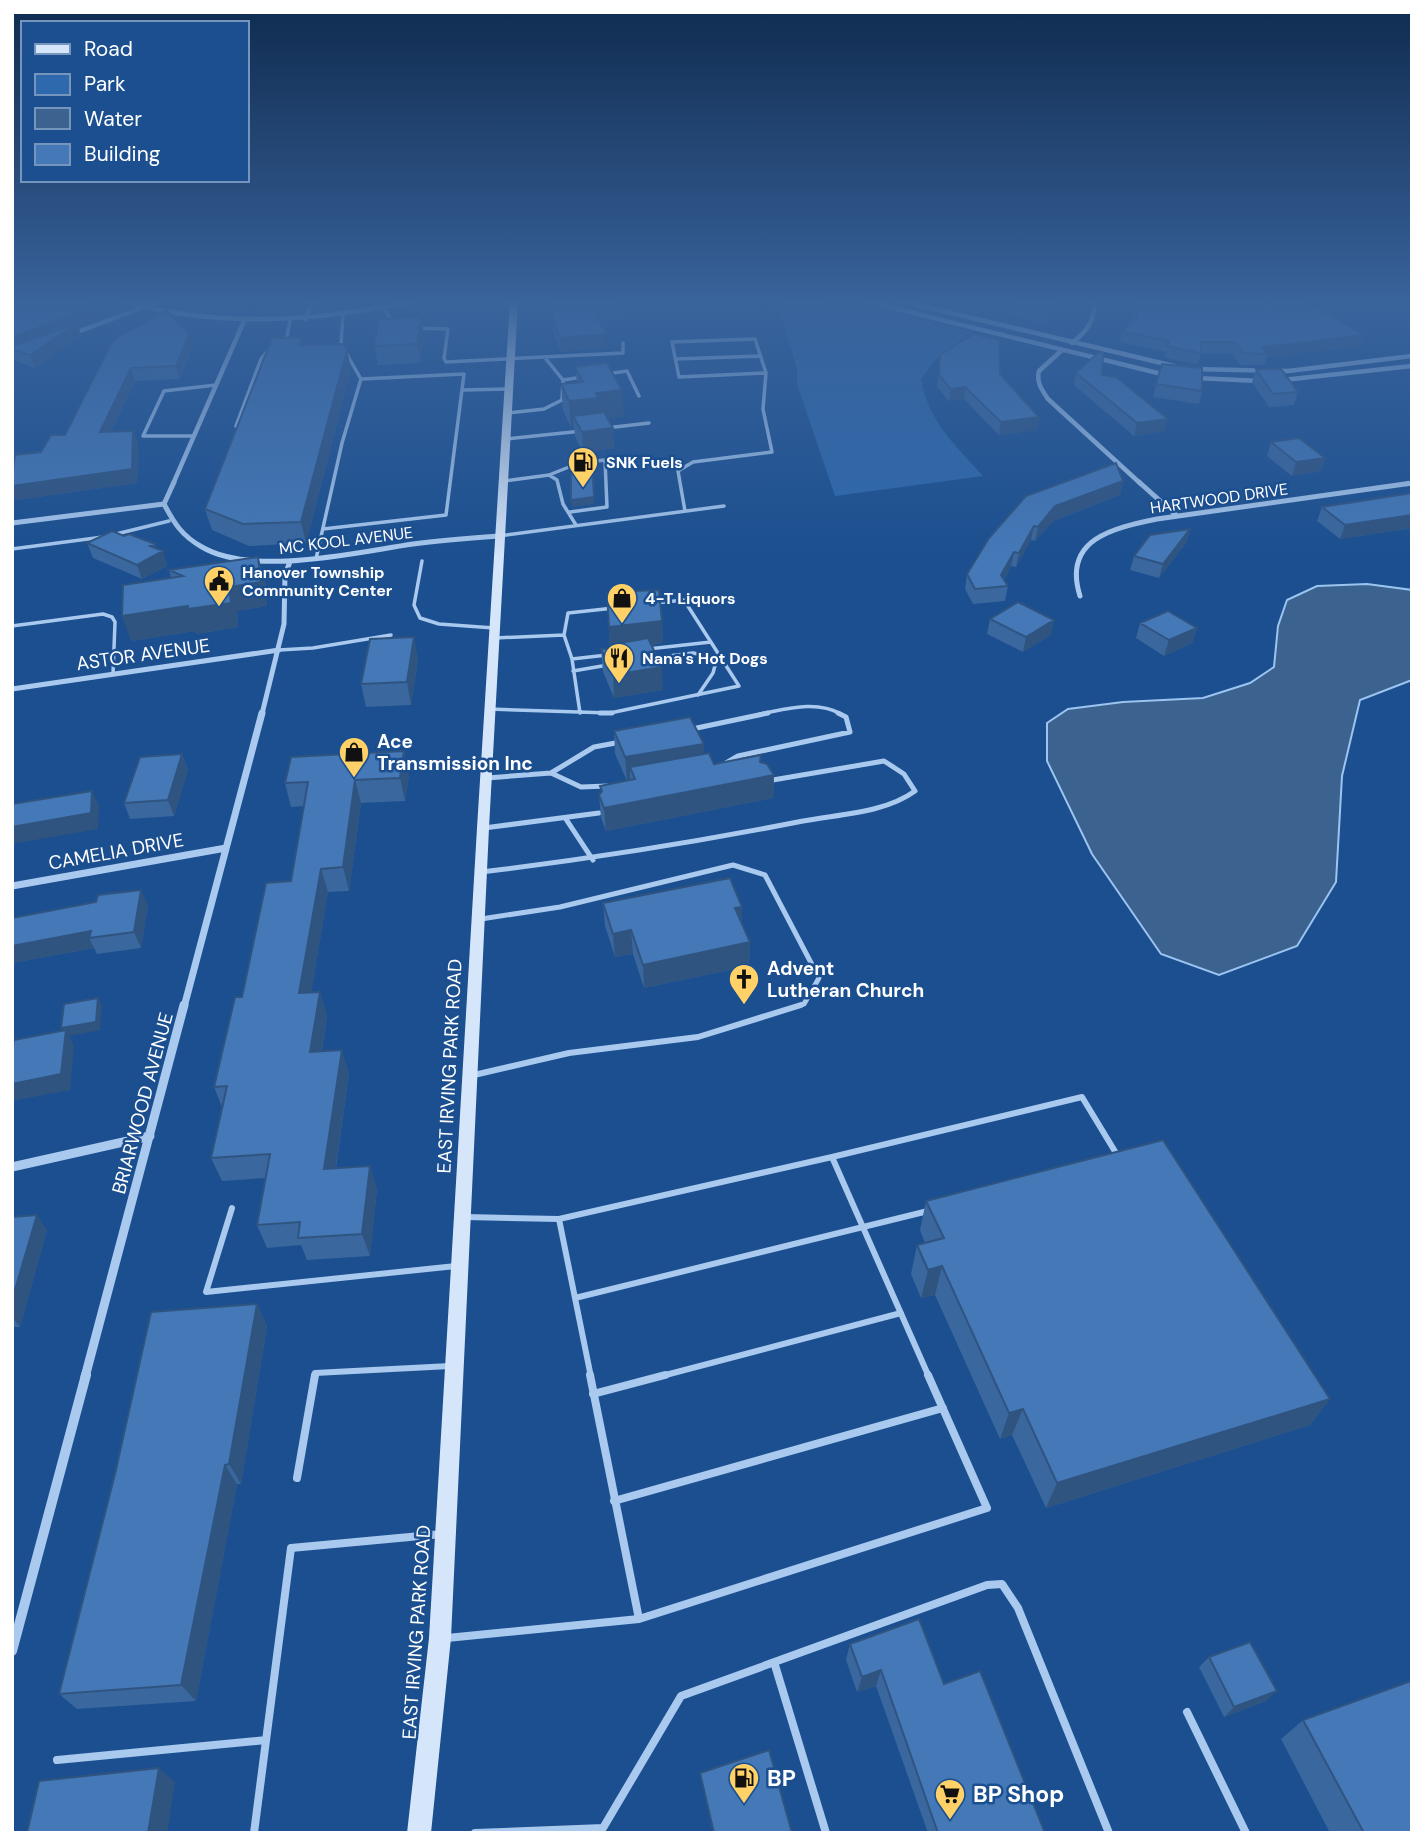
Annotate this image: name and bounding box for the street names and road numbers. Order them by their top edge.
street label: HARTWOOD DRIVE [1149,478,1289,519]
street label: MC KOOL AVENUE [278,522,414,559]
street label: ASTOR AVENUE [75,633,212,676]
street label: CAMELIA DRIVE [46,827,186,876]
street label: EAST IRVING PARK ROAD [431,958,468,1174]
street label: BRIARWOOD AVENUE [106,1010,179,1197]
street label: EAST IRVING PARK ROAD [397,1524,436,1740]

